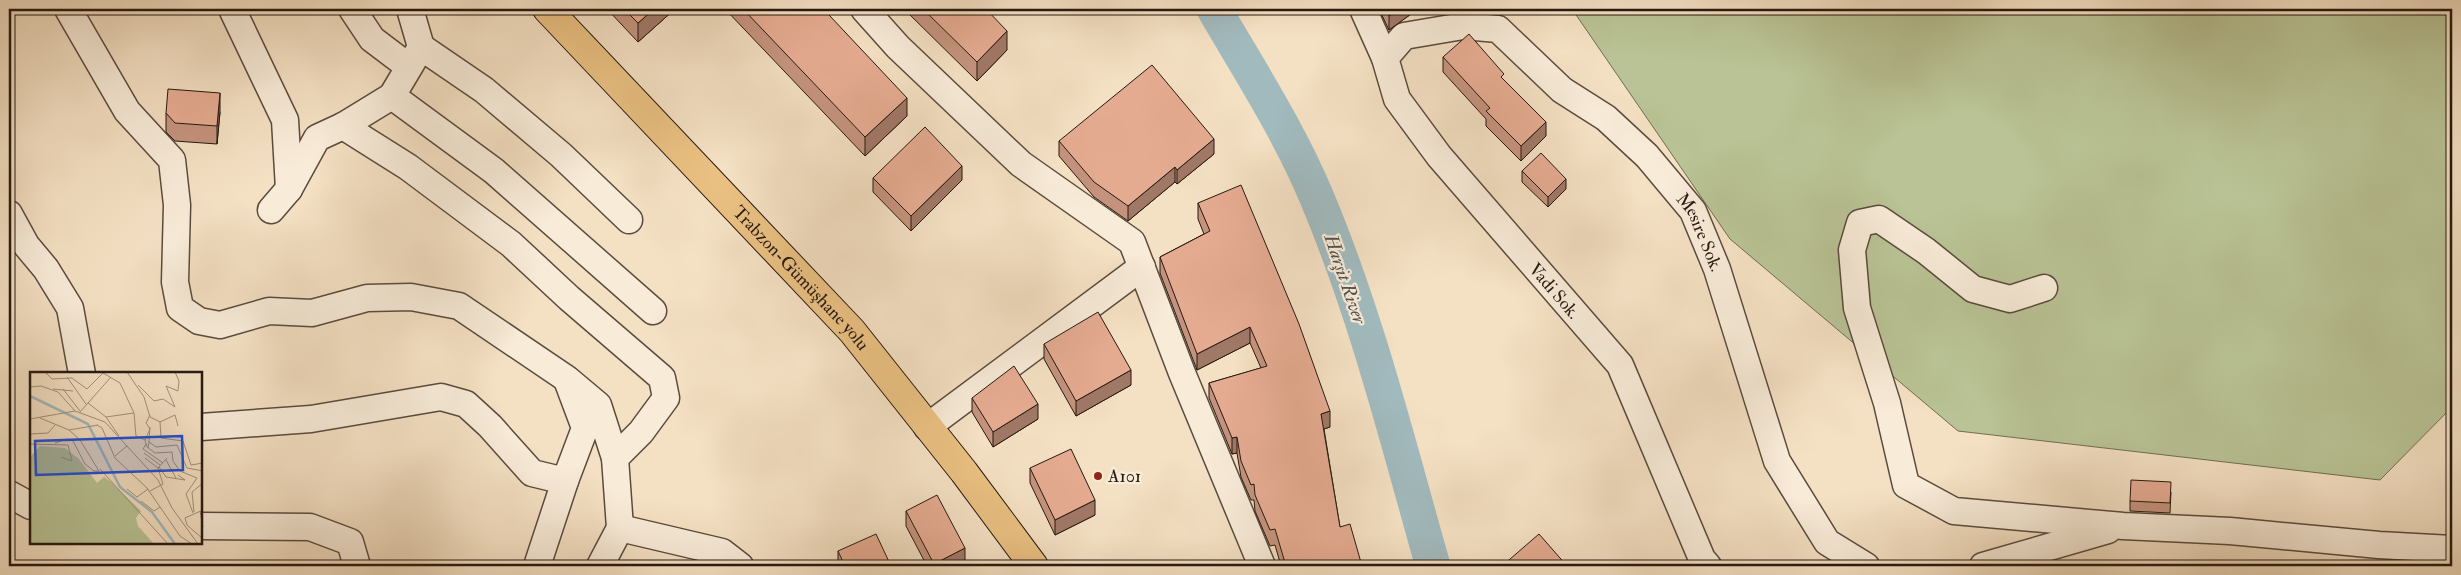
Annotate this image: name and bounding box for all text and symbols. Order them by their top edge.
street label: Mesire Sok. [1671,188,1728,275]
street label: Trabzon-Gümüşhane yolu [728,201,874,355]
water label: Harşit River [1318,230,1372,328]
street label: Vadi Sok. [1523,258,1585,324]
inset map [30,372,202,545]
place label: A101 [1107,465,1141,488]
marker: A101 [1092,470,1104,482]

